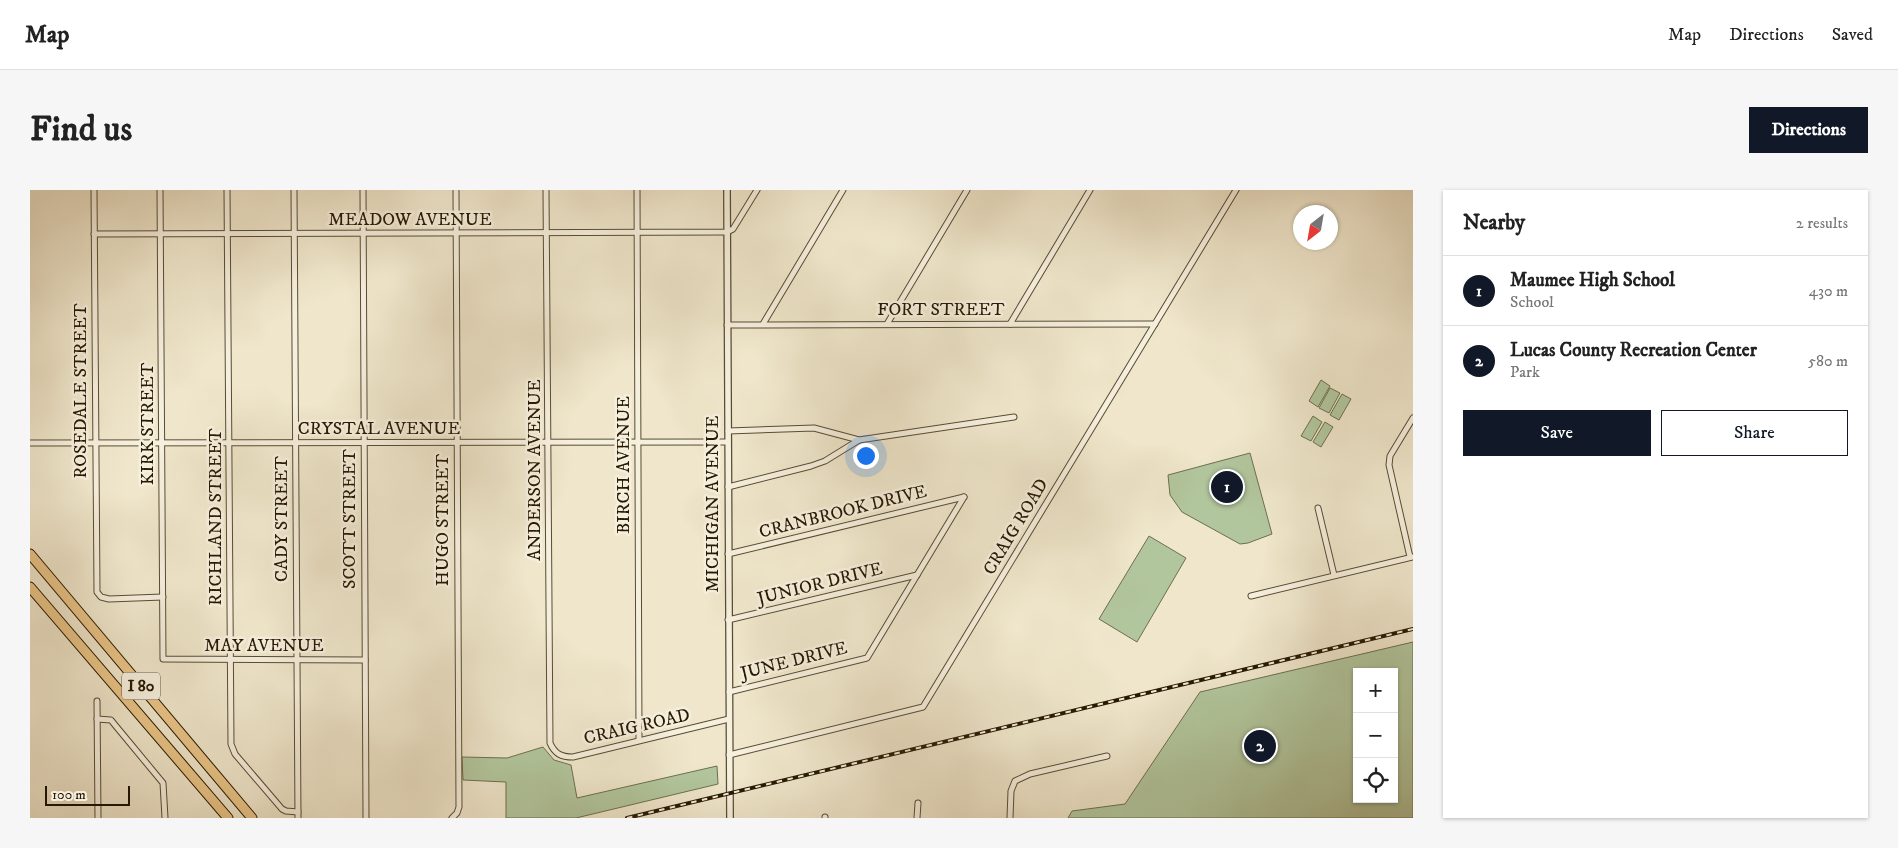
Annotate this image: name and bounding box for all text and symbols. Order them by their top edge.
text: Map [25,20,69,50]
text: Map [1668,24,1701,46]
text: Directions [1729,24,1804,46]
text: Saved [1832,24,1873,46]
button: Directions [1749,107,1868,153]
text: Find us [30,108,132,152]
north arrow [1293,205,1338,250]
street label: MEADOW AVENUE [328,209,492,231]
text: Nearby [1463,210,1525,236]
text: 2 results [1796,213,1848,233]
text: Maumee High School [1510,269,1675,292]
text: 1 [1476,281,1482,301]
text: 430 m [1809,281,1848,301]
text: School [1510,292,1554,312]
street label: FORT STREET [877,299,1005,321]
street label: ROSEDALE STREET [70,303,92,479]
text: Lucas County Recreation Center [1510,339,1757,362]
text: 2 [1475,351,1483,371]
text: 580 m [1808,351,1848,371]
street label: KIRK STREET [137,362,159,485]
text: Park [1510,362,1540,382]
street label: ANDERSON AVENUE [524,379,546,561]
street label: BIRCH AVENUE [613,396,635,534]
button: Save [1463,410,1651,456]
button: Share [1661,410,1848,456]
street label: MICHIGAN AVENUE [702,415,724,593]
street label: CRYSTAL AVENUE [298,418,461,440]
street label: RICHLAND STREET [205,428,227,606]
your location [853,443,879,469]
street label: SCOTT STREET [339,449,361,589]
street label: HUGO STREET [432,454,454,586]
street label: CADY STREET [271,456,293,582]
pin: 1 [1211,468,1243,506]
street label: CRAIG ROAD [979,475,1053,579]
street label: CRANBROOK DRIVE [757,480,929,543]
street label: JUNIOR DRIVE [753,558,885,611]
street label: MAY AVENUE [204,635,324,657]
street label: JUNE DRIVE [736,637,850,685]
map controls [1353,668,1398,803]
button: + [1353,668,1398,713]
road number: I 80 [122,672,160,700]
street label: CRAIG ROAD [582,704,692,750]
button: − [1353,713,1398,758]
pin: 2 [1244,727,1276,765]
button: locate [1353,758,1398,803]
scale bar [45,783,130,806]
text: 100 m [52,786,86,804]

